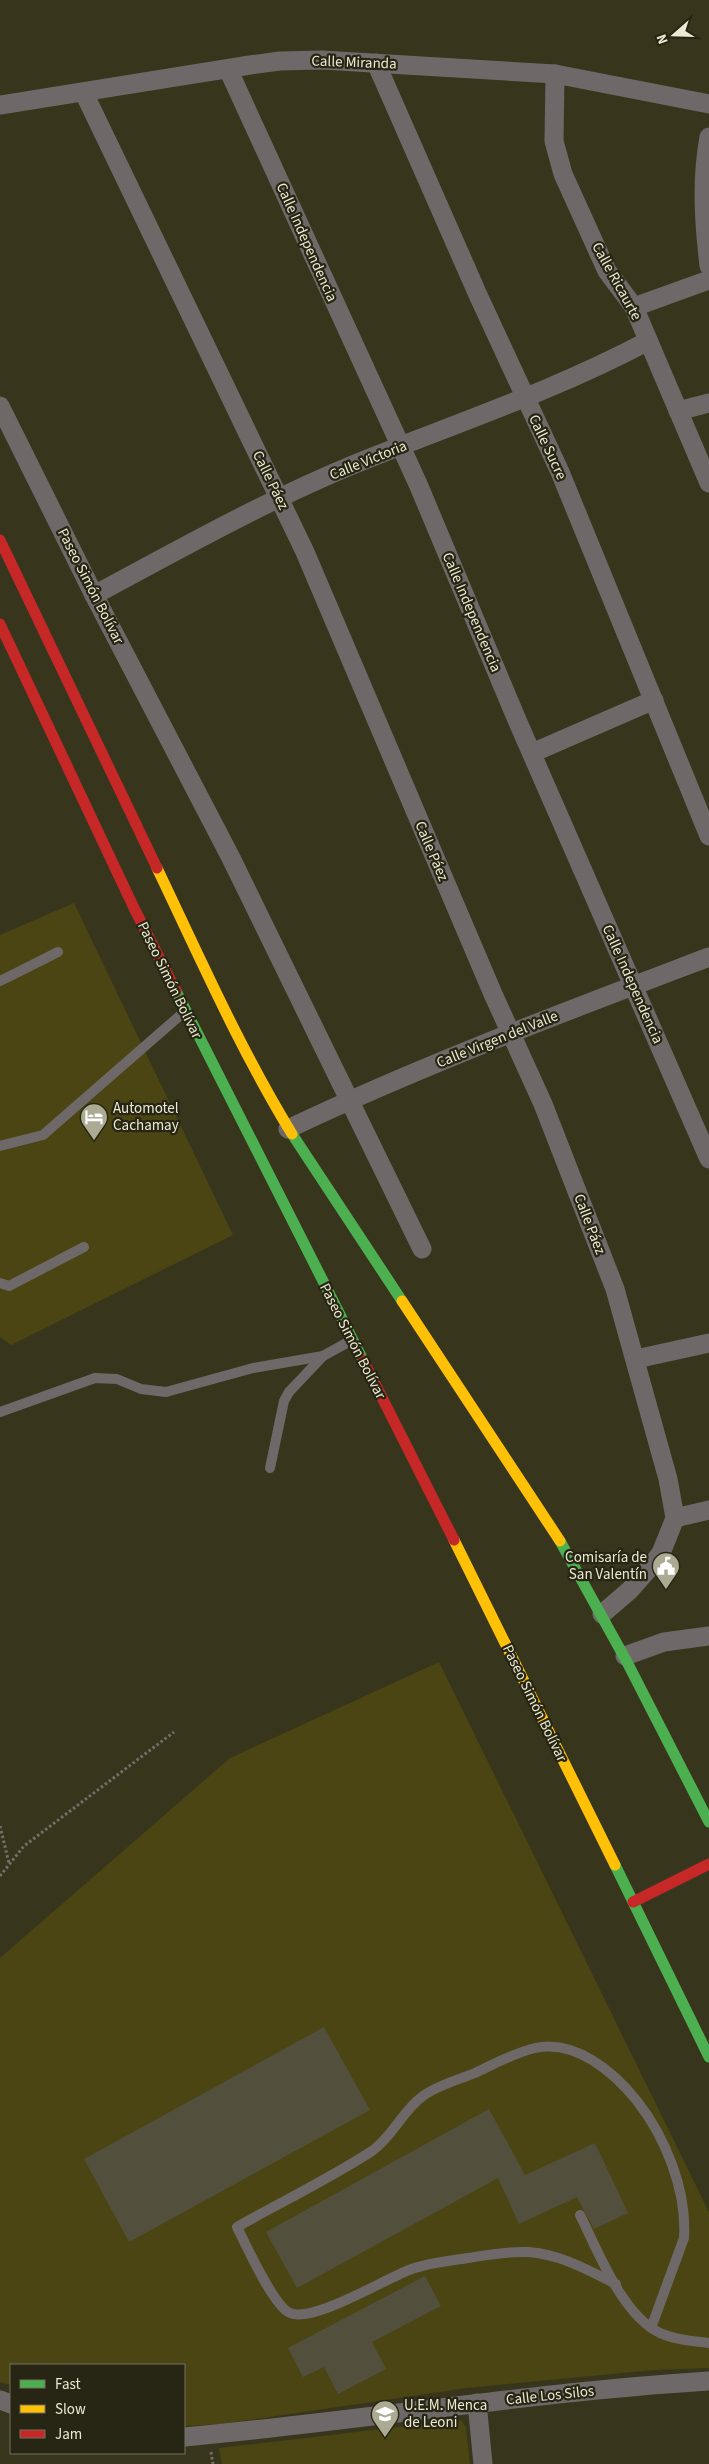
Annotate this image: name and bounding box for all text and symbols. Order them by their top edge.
north arrow [649,10,699,60]
text: N [652,31,674,47]
street label: Calle Miranda [311,51,397,74]
street label: Calle Independencia [271,179,342,305]
street label: Calle Ricaurte [586,238,647,324]
street label: Calle Sucre [523,411,572,483]
street label: Calle Victoria [326,435,410,486]
street label: Calle Páez [247,447,294,513]
street label: Paseo Simón Bolívar [52,525,129,649]
street label: Calle Independencia [437,549,506,675]
street label: Calle Páez [409,818,454,885]
street label: Paseo Simón Bolívar [132,918,207,1043]
street label: Calle Independencia [597,921,668,1047]
street label: Calle Virgen del Valle [433,1006,561,1073]
place label: Automotel Cachamay [113,1098,179,1136]
hotel icon: Automotel Cachamay [79,1102,109,1141]
street label: Calle Páez [568,1191,611,1258]
street label: Paseo Simón Bolívar [314,1280,391,1404]
place label: Comisaría de San Valentín [565,1547,647,1585]
public building icon: Comisaría de San Valentín [651,1551,681,1590]
street label: Paseo Simón Bolívar [497,1641,572,1766]
legend [10,2364,185,2454]
text: Fast [55,2374,81,2395]
street label: Calle Los Silos [505,2380,595,2411]
place label: U.E.M. Menca de Leoni [404,2395,487,2433]
text: Slow [55,2399,86,2420]
school or university icon: U.E.M. Menca de Leoni [370,2399,400,2438]
text: Jam [55,2424,82,2445]

